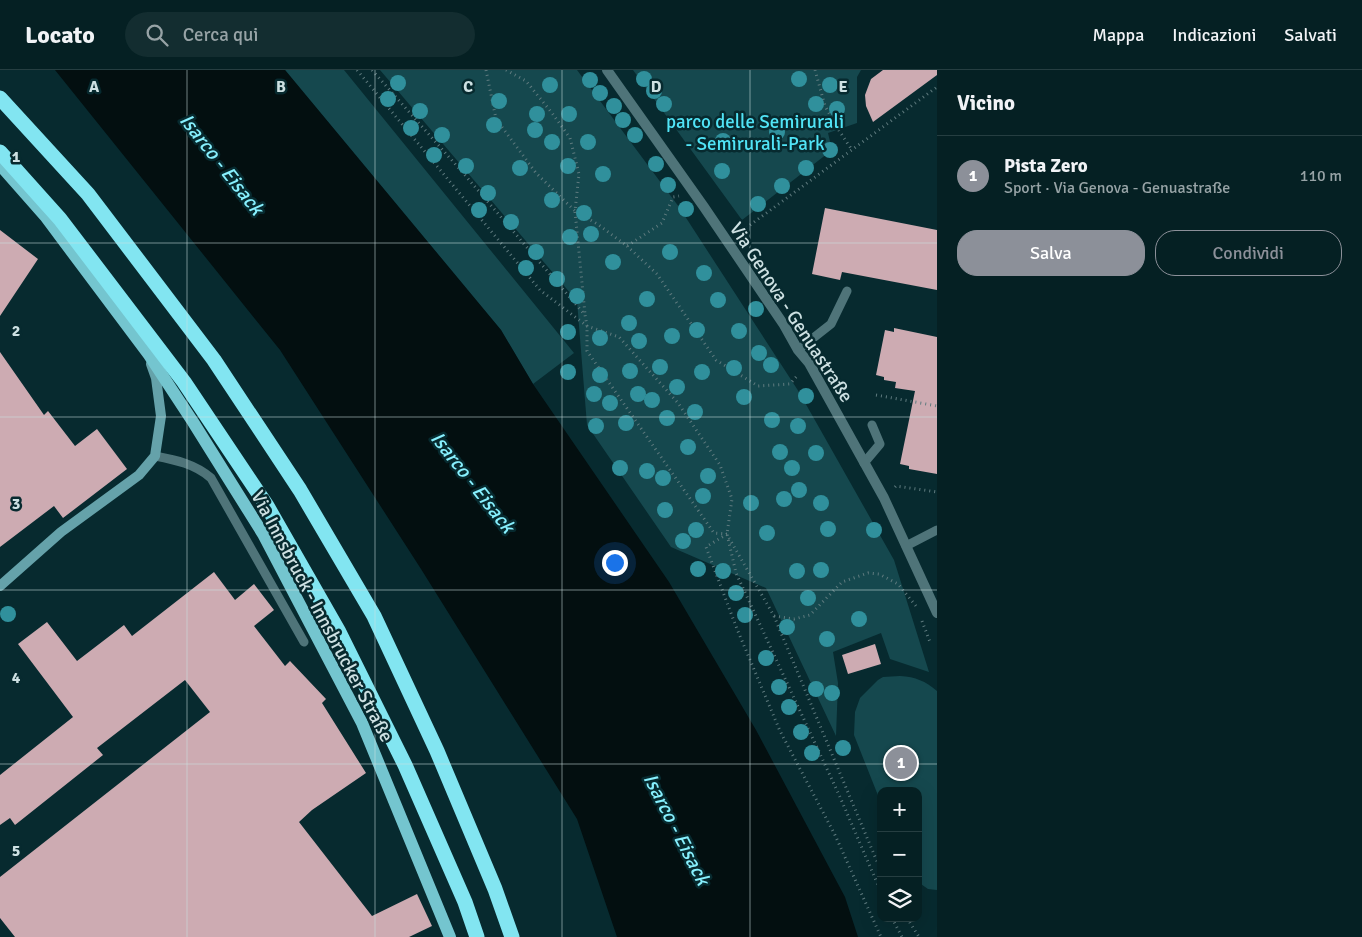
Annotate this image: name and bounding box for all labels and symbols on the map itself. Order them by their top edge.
text: A [89,77,100,97]
text: B [276,77,286,97]
text: C [463,77,473,97]
text: D [651,77,662,97]
text: E [838,77,848,97]
water label: Isarco - Eisack [174,108,270,222]
park label: parco delle Semirurali - Semirurali-Park [666,110,844,156]
text: 1 [12,147,21,167]
street label: Via Genova - Genuastraße [724,218,858,407]
text: 2 [12,321,20,341]
water label: Isarco - Eisack [425,426,521,540]
street label: Via Innsbruck - Innsbrucker Straße [246,487,399,746]
text: 3 [12,494,20,514]
your location [602,550,628,576]
text: 4 [12,668,21,688]
pin: 1 [885,744,917,782]
water label: Isarco - Eisack [638,769,716,891]
text: 5 [12,841,20,861]

